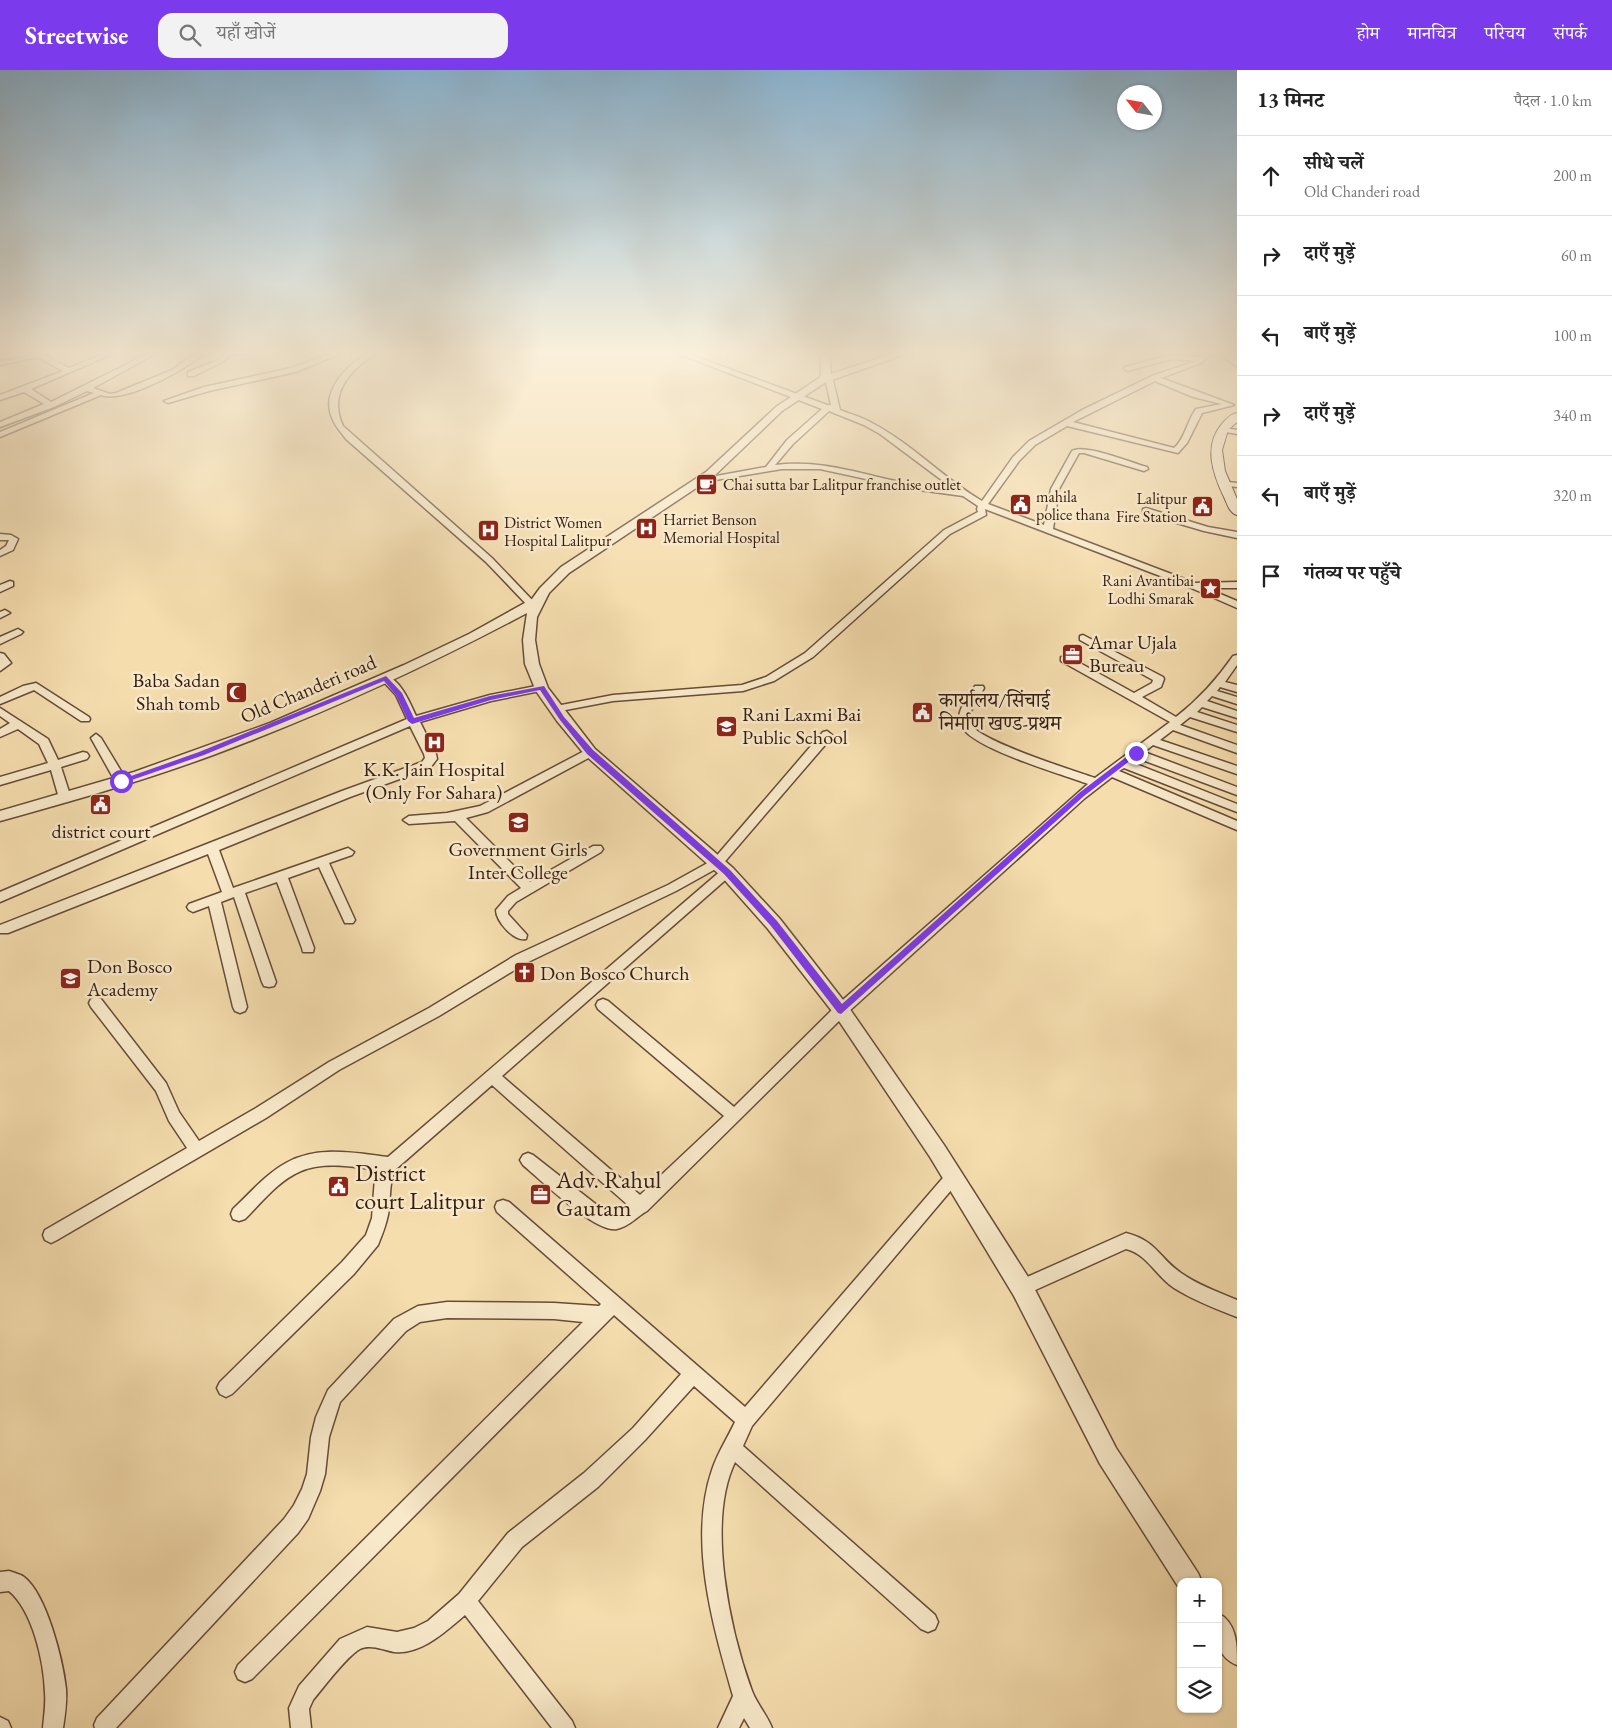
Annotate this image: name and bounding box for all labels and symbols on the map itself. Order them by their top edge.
north arrow [1117,85,1162,130]
cafe icon: Chai sutta bar Lalitpur franchise outlet [695,472,719,496]
place label: Chai sutta bar Lalitpur franchise outlet [723,474,961,495]
place label: mahila police thana [1036,486,1110,525]
place label: Lalitpur Fire Station [1116,488,1188,527]
public building icon: mahila police thana [1008,493,1032,517]
public building icon: Lalitpur Fire Station [1191,495,1215,519]
place label: Harriet Benson Memorial Hospital [663,509,780,548]
place label: District Women Hospital Lalitpur [504,512,612,551]
hospital icon: Harriet Benson Memorial Hospital [635,516,659,540]
hospital icon: District Women Hospital Lalitpur [476,519,500,543]
place label: Rani Avantibai Lodhi Smarak [1102,570,1194,609]
place icon: Rani Avantibai Lodhi Smarak [1198,577,1222,601]
place label: Amar Ujala Bureau [1088,629,1177,678]
office icon: Amar Ujala Bureau [1061,642,1085,666]
street label: Old Chanderi road [236,648,381,729]
place label: Baba Sadan Shah tomb [132,667,220,716]
mosque icon: Baba Sadan Shah tomb [224,680,248,704]
place label: कार्यालय/सिंचाई निर्माण खण्ड-प्रथम [938,687,1062,736]
public building icon: कार्यालय/सिंचाई निर्माण खण्ड-प्रथम [911,700,935,724]
place label: Rani Laxmi Bai Public School [742,701,861,750]
school or university icon: Rani Laxmi Bai Public School [714,714,738,738]
hospital icon: K.K. Jain Hospital (Only For Sahara) [422,731,446,755]
route end [1125,742,1148,765]
place label: K.K. Jain Hospital (Only For Sahara) [363,756,505,805]
route start [110,770,133,793]
public building icon: district court [89,793,113,817]
school or university icon: Government Girls Inter College [506,811,530,835]
place label: district court [52,818,151,844]
place label: Government Girls Inter College [448,836,588,885]
place label: Don Bosco Academy [86,953,172,1002]
place label: Don Bosco Church [540,960,689,986]
church icon: Don Bosco Church [512,961,536,985]
school or university icon: Don Bosco Academy [59,966,83,990]
place label: District court Lalitpur [355,1157,485,1216]
place label: Adv. Rahul Gautam [555,1164,662,1223]
public building icon: District court Lalitpur [327,1175,351,1199]
office icon: Adv. Rahul Gautam [528,1182,552,1206]

